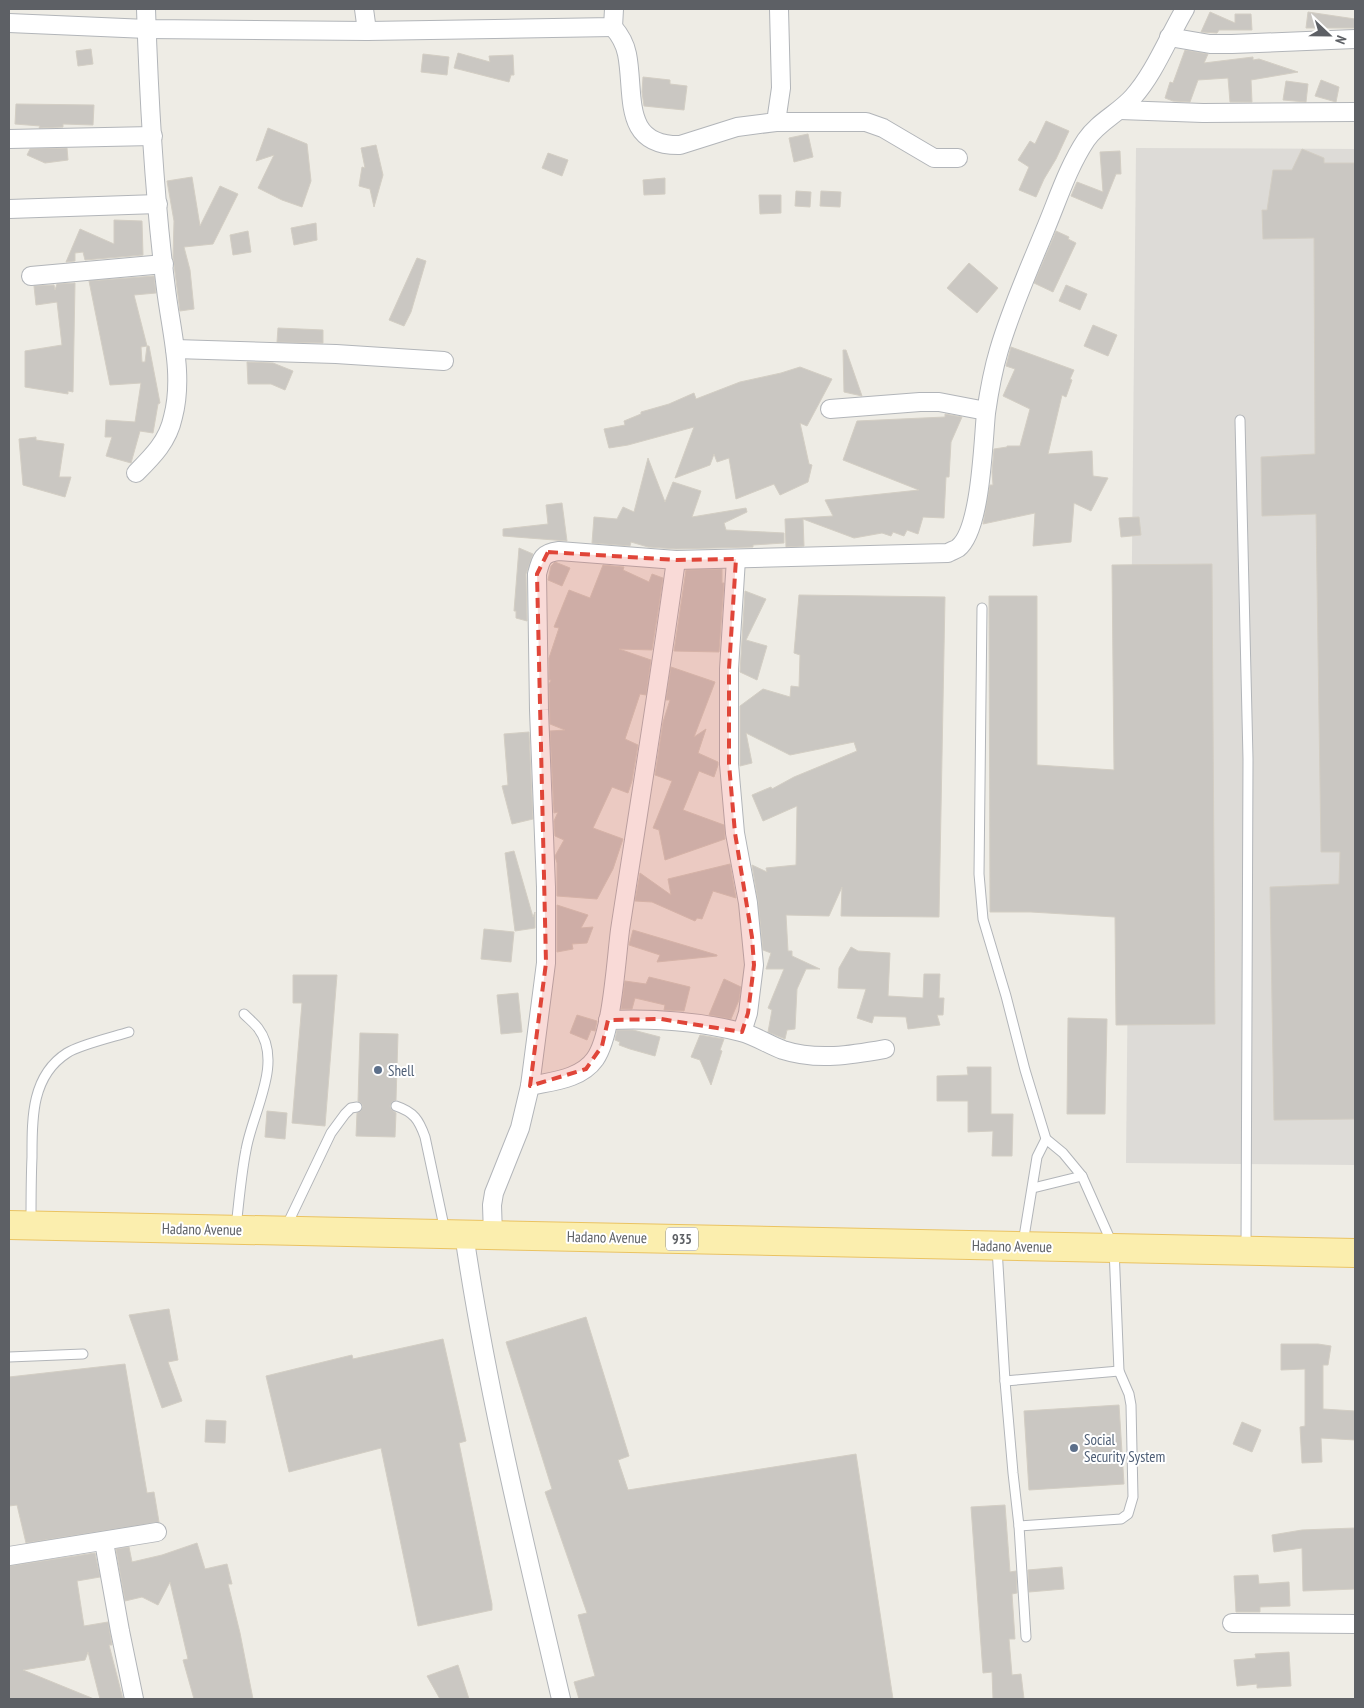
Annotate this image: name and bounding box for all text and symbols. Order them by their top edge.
north arrow [1304,10,1354,60]
text: N [1331,33,1351,47]
place label: Shell [388,1061,415,1080]
marker: Shell [372,1064,384,1076]
street label: Hadano Avenue [162,1219,242,1239]
street label: Hadano Avenue [567,1227,647,1247]
road number: 935 [666,1228,698,1250]
street label: Hadano Avenue [972,1236,1052,1256]
place label: Social Security System [1084,1430,1165,1466]
marker: Social Security System [1068,1442,1080,1454]

